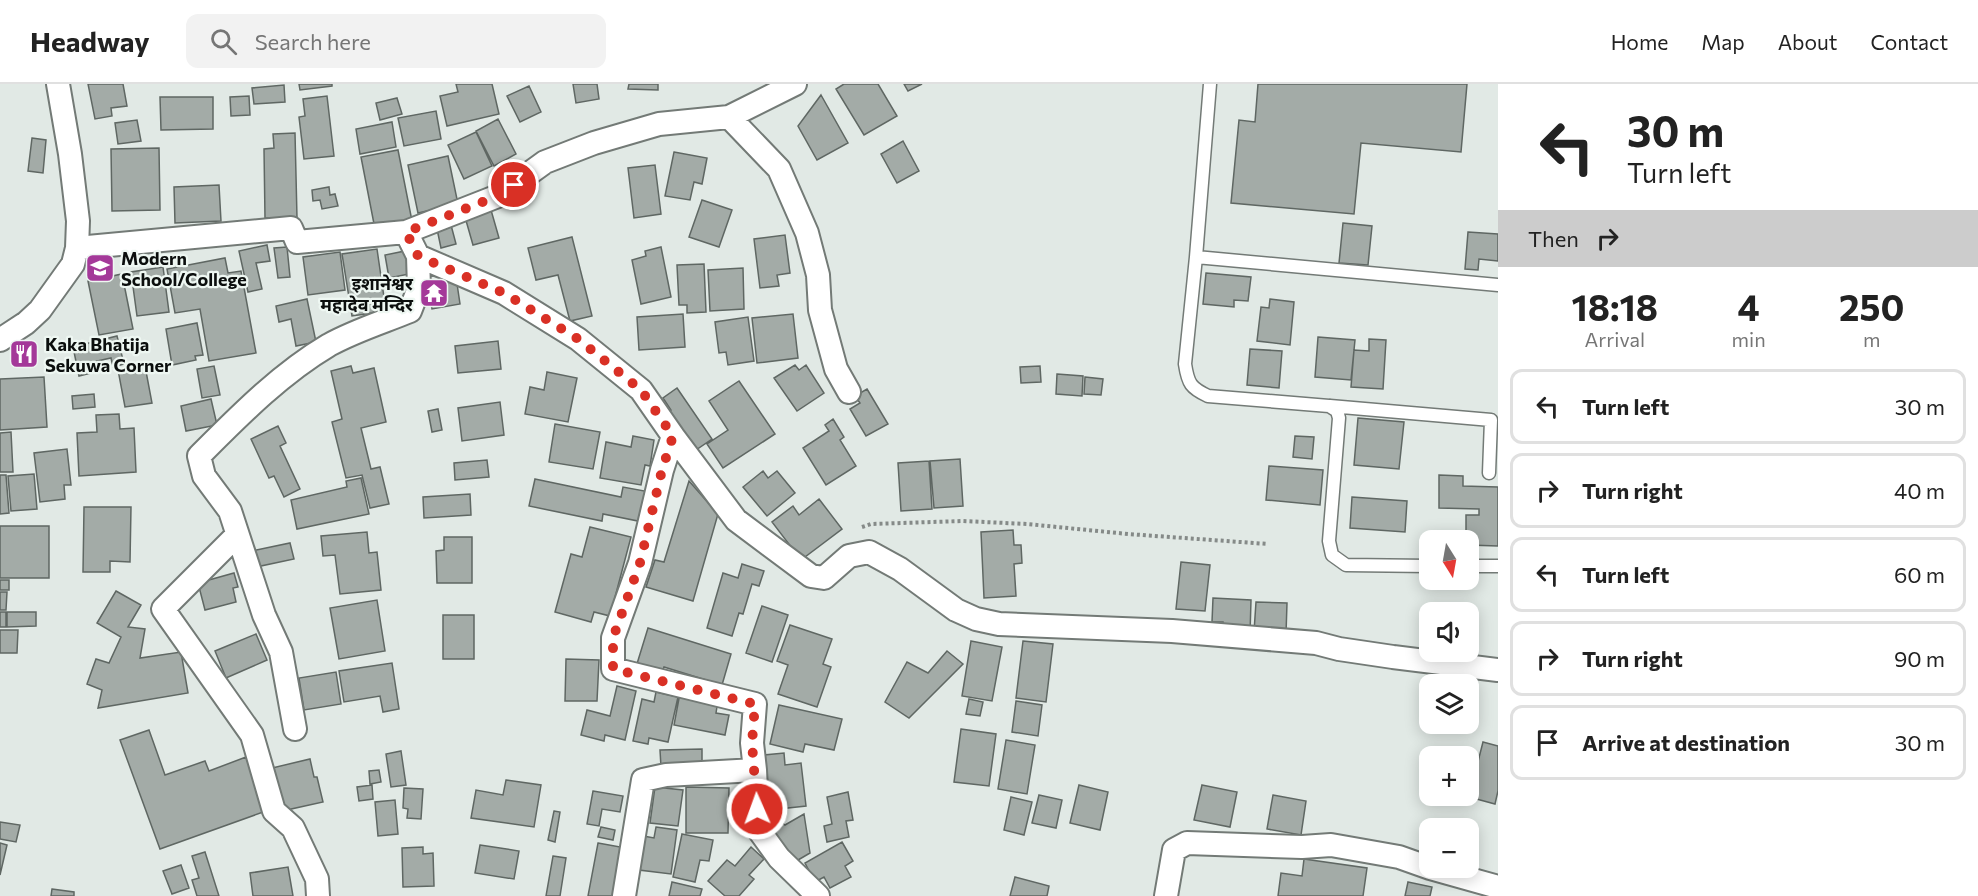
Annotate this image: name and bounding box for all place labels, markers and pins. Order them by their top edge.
pin [488,159,539,210]
place label: Modern School/College [121,247,247,290]
school or university icon: Modern School/College [84,252,116,284]
place label: इशानेश्वर महादेव मन्दिर [320,272,414,315]
temple icon: इशानेश्वर महादेव मन्दिर [418,277,450,309]
place label: Kaka Bhatija Sekuwa Corner [45,333,172,376]
restaurant icon: Kaka Bhatija Sekuwa Corner [8,338,40,370]

